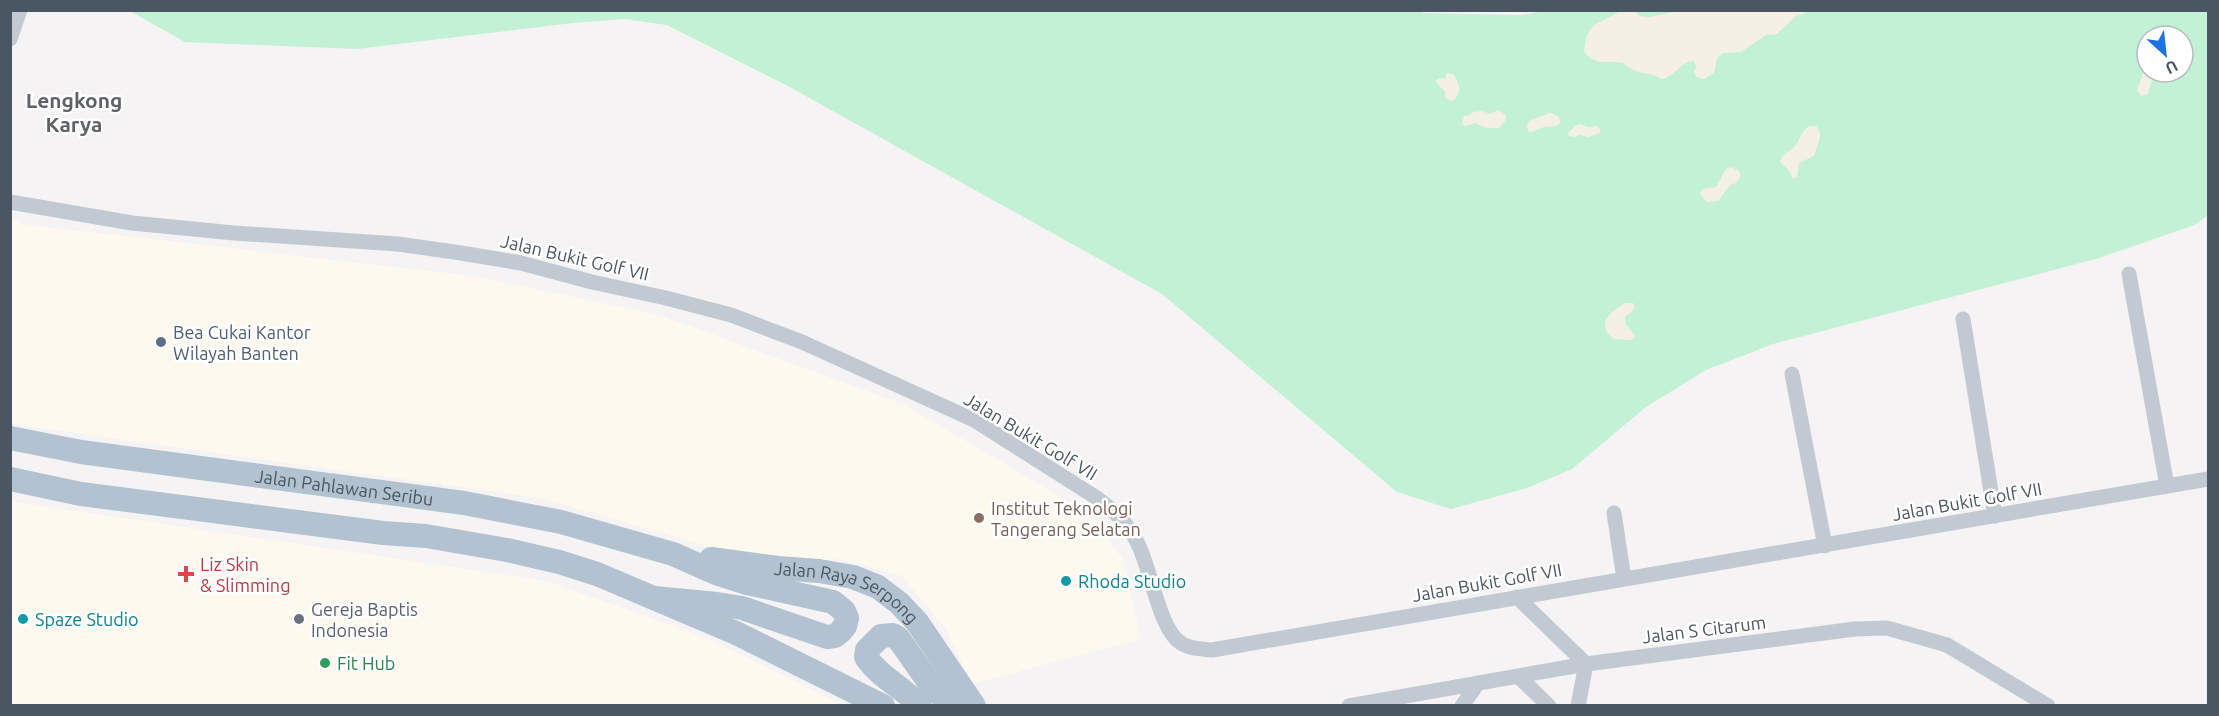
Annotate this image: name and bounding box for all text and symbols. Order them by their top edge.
north arrow [2135,24,2195,84]
text: U [2163,57,2181,78]
district label: Lengkong Karya [26,88,122,136]
street label: Jalan Bukit Golf VII [499,230,651,284]
place label: Bea Cukai Kantor Wilayah Banten [173,322,311,363]
marker: Bea Cukai Kantor Wilayah Banten [154,335,168,349]
street label: Jalan Bukit Golf VII [961,388,1101,484]
street label: Jalan Pahlawan Seribu [254,465,435,509]
street label: Jalan Bukit Golf VII [1891,478,2043,524]
place label: Institut Teknologi Tangerang Selatan [991,498,1141,539]
marker: Institut Teknologi Tangerang Selatan [972,511,986,525]
place label: Liz Skin & Slimming [200,554,291,595]
street label: Jalan Raya Serpong [773,558,923,627]
street label: Jalan Bukit Golf VII [1411,559,1563,605]
marker: Liz Skin & Slimming [177,565,195,583]
place label: Rhoda Studio [1078,571,1186,591]
marker: Rhoda Studio [1059,574,1073,588]
place label: Gereja Baptis Indonesia [311,599,418,640]
place label: Spaze Studio [35,609,139,629]
street label: Jalan S Citarum [1641,611,1767,647]
marker: Spaze Studio [16,612,30,626]
marker: Gereja Baptis Indonesia [292,612,306,626]
place label: Fit Hub [337,653,395,673]
marker: Fit Hub [318,656,332,670]

